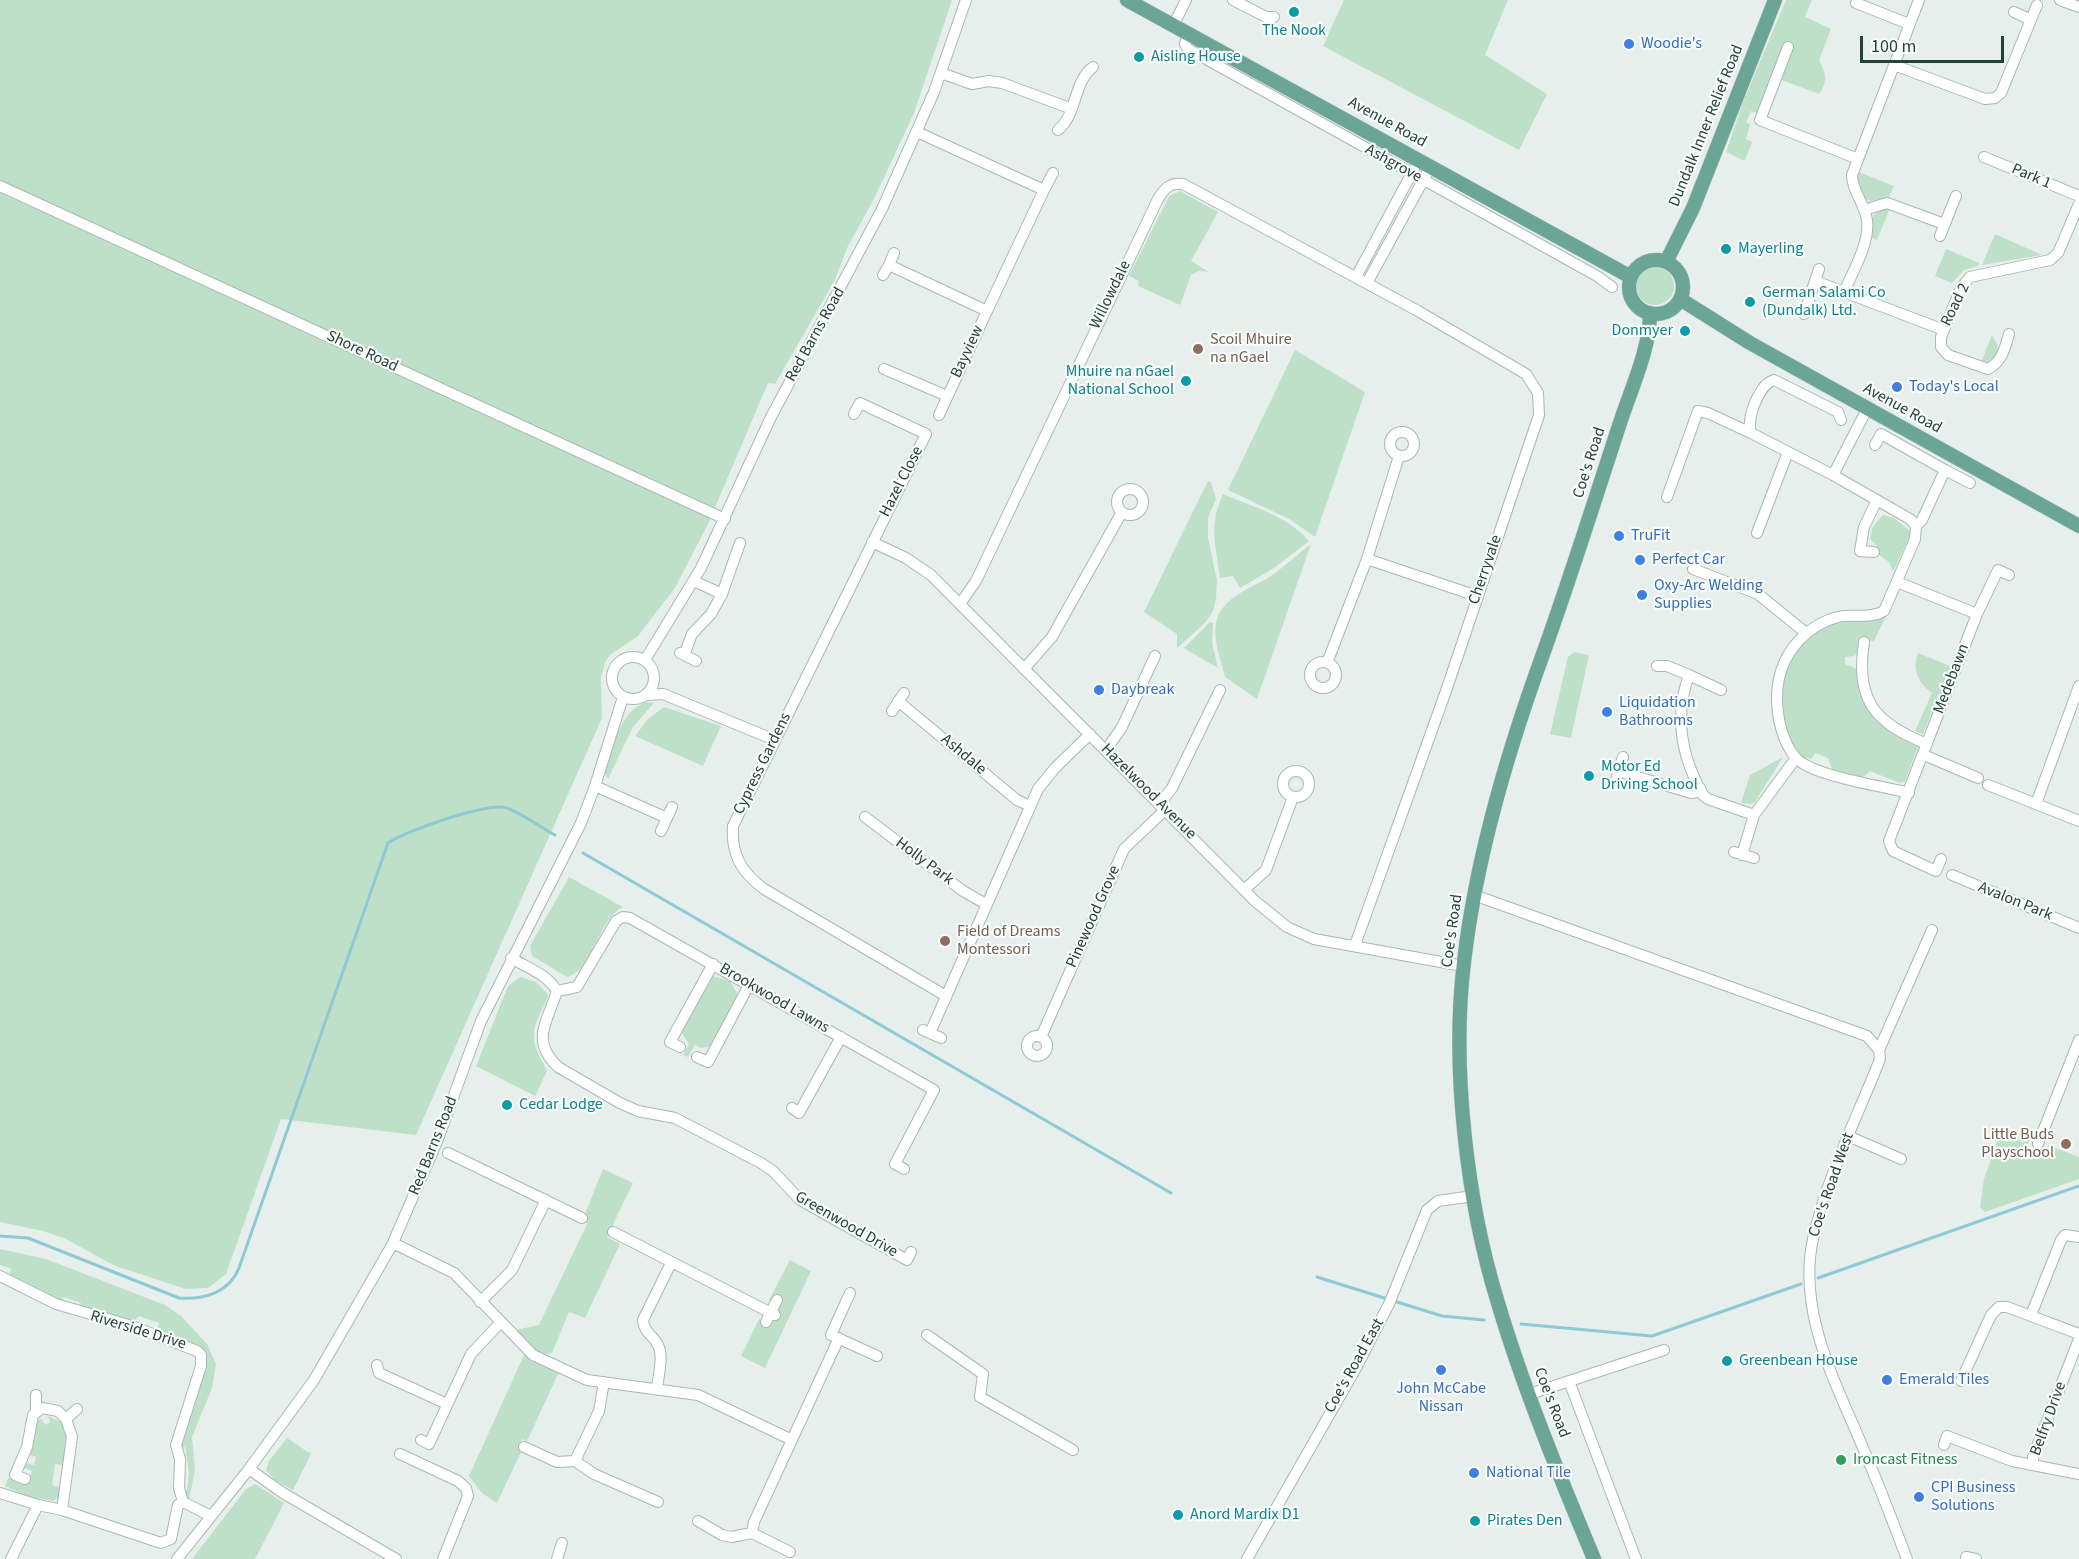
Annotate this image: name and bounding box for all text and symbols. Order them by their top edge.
marker: The Nook [1287,5,1301,19]
place label: The Nook [1262,21,1326,41]
scale bar [1863,24,2007,62]
place label: Woodie's [1641,34,1702,54]
text: 100 m [1871,34,1916,59]
marker: Woodie's [1622,37,1636,51]
street label: Dundalk Inner Relief Road [1666,42,1748,210]
place label: Aisling House [1151,47,1241,67]
marker: Aisling House [1132,50,1146,64]
street label: Avenue Road [1344,94,1430,152]
street label: Ashgrove [1361,141,1425,187]
street label: Park 1 [2008,160,2054,194]
place label: Mayerling [1738,239,1803,259]
marker: Mayerling [1719,242,1733,256]
street label: Willowdale [1086,258,1136,332]
street label: Road 2 [1937,280,1975,330]
place label: German Salami Co (Dundalk) Ltd. [1762,283,1886,321]
street label: Red Barns Road [782,284,850,386]
marker: German Salami Co (Dundalk) Ltd. [1743,295,1757,309]
place label: Donmyer [1612,321,1673,341]
street label: Bayview [947,323,989,381]
marker: Donmyer [1678,324,1692,338]
street label: Shore Road [323,327,401,377]
place label: Scoil Mhuire na nGael [1210,330,1292,368]
marker: Scoil Mhuire na nGael [1191,342,1205,356]
place label: Mhuire na nGael National School [1066,362,1174,400]
marker: Mhuire na nGael National School [1179,374,1193,388]
place label: Today's Local [1909,377,1999,397]
street label: Avenue Road [1859,380,1945,438]
marker: Today's Local [1890,380,1904,394]
street label: Coe's Road [1569,425,1611,501]
street label: Hazel Close [876,443,928,521]
place label: TruFit [1631,526,1670,546]
marker: TruFit [1612,529,1626,543]
street label: Cherryvale [1465,533,1507,607]
place label: Perfect Car [1652,550,1725,570]
marker: Perfect Car [1633,553,1647,567]
place label: Oxy-Arc Welding Supplies [1654,576,1763,614]
marker: Oxy-Arc Welding Supplies [1635,588,1649,602]
street label: Medebawn [1930,641,1974,717]
place label: Daybreak [1111,680,1174,700]
marker: Daybreak [1092,683,1106,697]
place label: Liquidation Bathrooms [1619,693,1696,731]
marker: Liquidation Bathrooms [1600,705,1614,719]
street label: Cypress Gardens [730,710,796,818]
street label: Ashdale [936,730,990,780]
street label: Hazelwood Avenue [1096,740,1200,844]
place label: Motor Ed Driving School [1601,757,1698,795]
marker: Motor Ed Driving School [1582,769,1596,783]
street label: Holly Park [891,834,957,890]
street label: Pinewood Grove [1063,863,1125,971]
street label: Avalon Park [1975,878,2055,926]
street label: Coe's Road [1438,893,1468,969]
place label: Field of Dreams Montessori [957,922,1060,960]
marker: Field of Dreams Montessori [938,934,952,948]
street label: Brookwood Lawns [716,960,832,1038]
street label: Red Barns Road [405,1094,463,1198]
place label: Cedar Lodge [519,1095,603,1115]
marker: Cedar Lodge [500,1098,514,1112]
place label: Little Buds Playschool [1981,1125,2054,1163]
street label: Coe's Road West [1805,1130,1859,1240]
marker: Little Buds Playschool [2059,1137,2073,1151]
street label: Greenwood Drive [791,1188,901,1262]
street label: Riverside Drive [88,1307,188,1355]
street label: Coe's Road East [1321,1315,1389,1417]
place label: Greenbean House [1739,1351,1858,1371]
marker: Greenbean House [1720,1354,1734,1368]
marker: John McCabe Nissan [1434,1363,1448,1377]
street label: Coe's Road [1529,1365,1573,1441]
place label: Emerald Tiles [1899,1370,1989,1390]
marker: Emerald Tiles [1880,1373,1894,1387]
place label: John McCabe Nissan [1396,1379,1486,1417]
street label: Belfry Drive [2027,1379,2071,1459]
place label: Ironcast Fitness [1853,1450,1958,1470]
marker: Ironcast Fitness [1834,1453,1848,1467]
place label: National Tile [1486,1463,1571,1483]
marker: National Tile [1467,1466,1481,1480]
place label: CPI Business Solutions [1931,1478,2015,1516]
marker: CPI Business Solutions [1912,1490,1926,1504]
place label: Anord Mardix D1 [1190,1505,1300,1525]
marker: Anord Mardix D1 [1171,1508,1185,1522]
place label: Pirates Den [1487,1511,1563,1531]
marker: Pirates Den [1468,1514,1482,1528]

